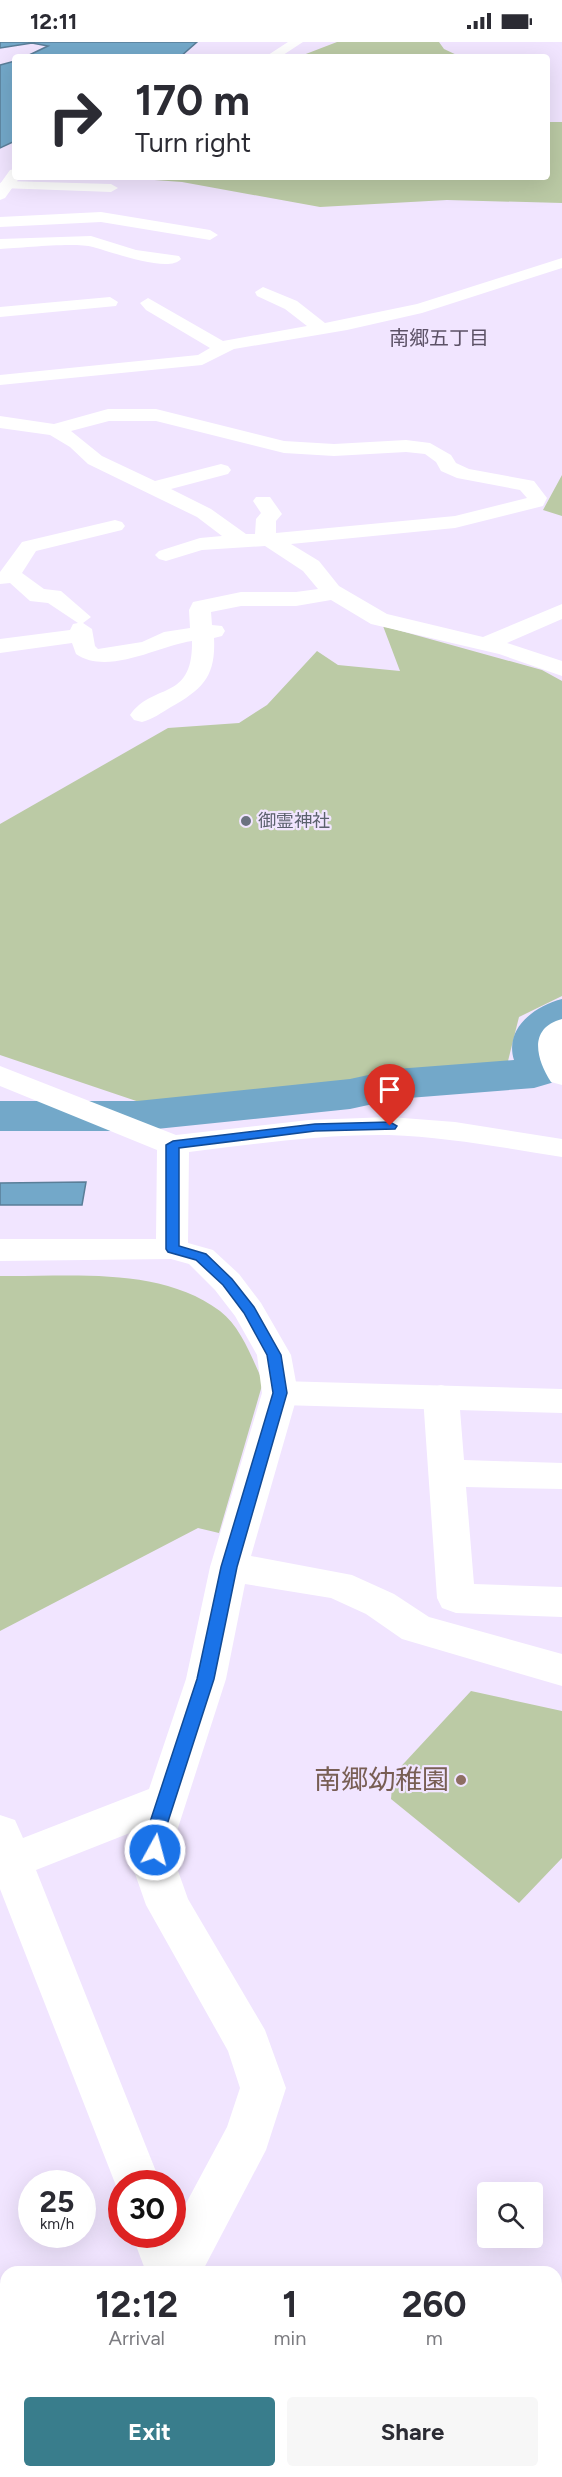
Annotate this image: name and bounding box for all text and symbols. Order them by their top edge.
text: 12:11 [30,8,77,35]
text: 170 m [135,75,250,126]
icon: right [36,78,114,156]
text: Turn right [135,126,251,159]
district label: 南郷五丁目 [389,326,489,350]
place label: 御霊神社 [258,810,330,832]
marker: 御霊神社 [239,814,253,828]
pin [364,1064,415,1126]
icon: arrive [373,1073,406,1106]
place label: 南郷幼稚園 [314,1763,449,1796]
marker: 南郷幼稚園 [454,1773,468,1787]
position arrow [123,1818,187,1882]
speed limit sign: 30 [108,2170,186,2248]
map controls [477,2182,543,2248]
button: search [477,2182,543,2248]
text: 25 [40,2183,74,2220]
text: km/h [40,2215,74,2233]
text: 12:12 [95,2283,178,2326]
text: 1 [282,2283,298,2326]
text: 260 [402,2283,467,2326]
text: Arrival [109,2326,165,2350]
text: min [274,2326,306,2350]
text: m [426,2326,443,2350]
button: Exit [24,2397,275,2466]
button: Share [287,2397,538,2466]

